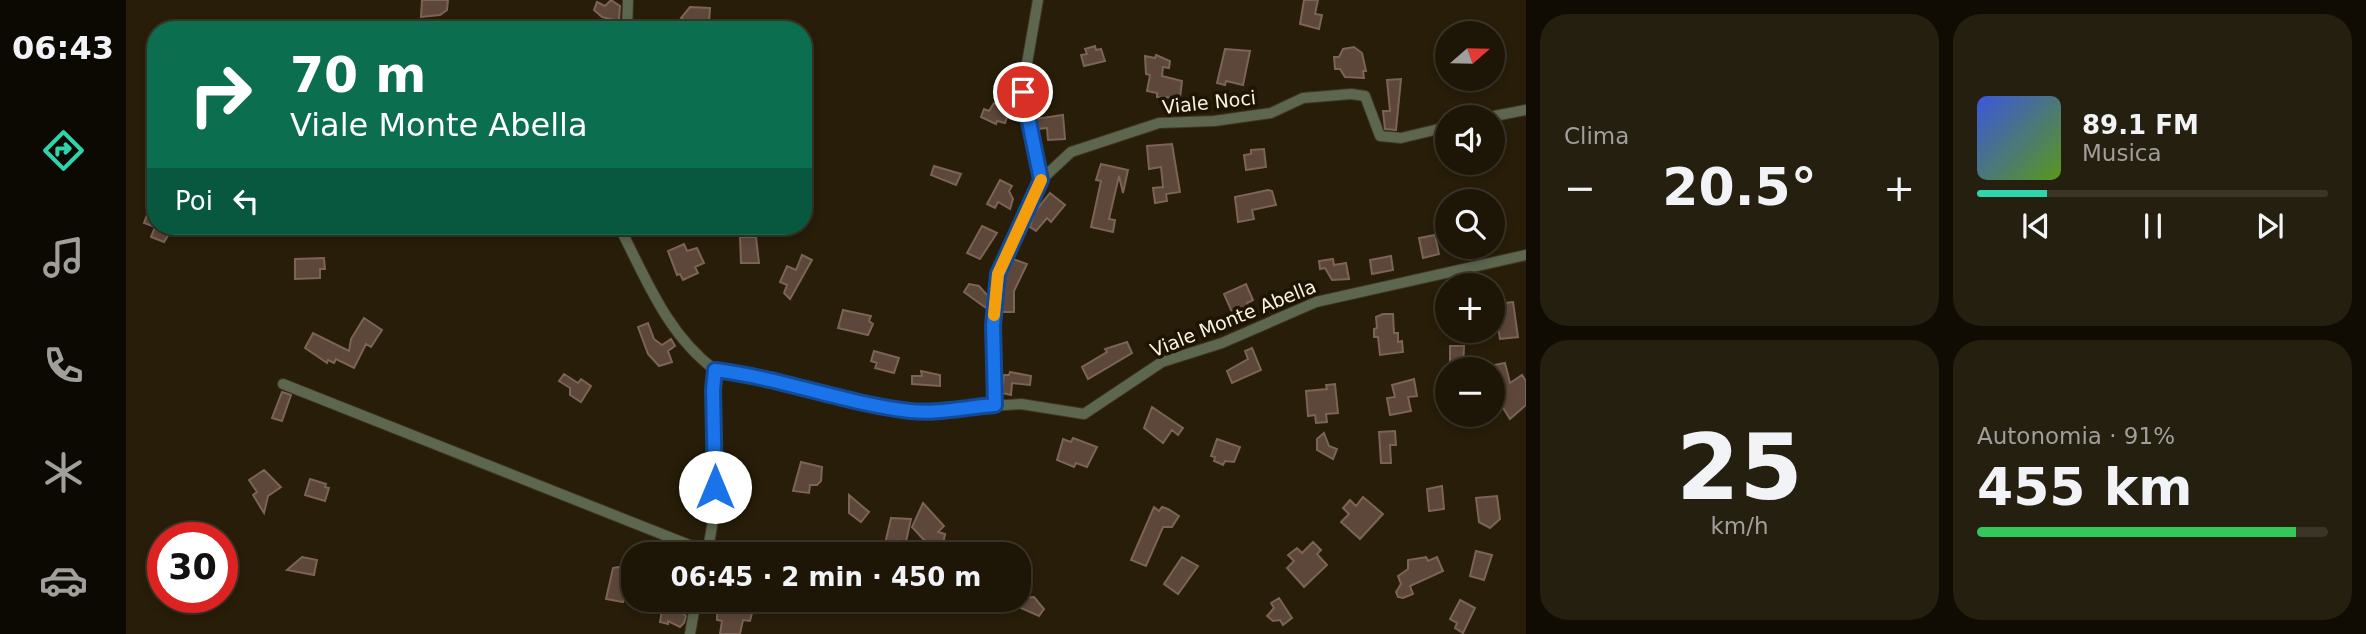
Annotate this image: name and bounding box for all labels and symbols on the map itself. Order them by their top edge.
north arrow [1435,21,1505,91]
pin [993,62,1053,122]
street label: Viale Noci [1161,86,1257,118]
street label: Viale Monte Abella [1147,275,1319,361]
position arrow [678,450,752,524]
speed limit sign: 30 [147,522,238,613]

